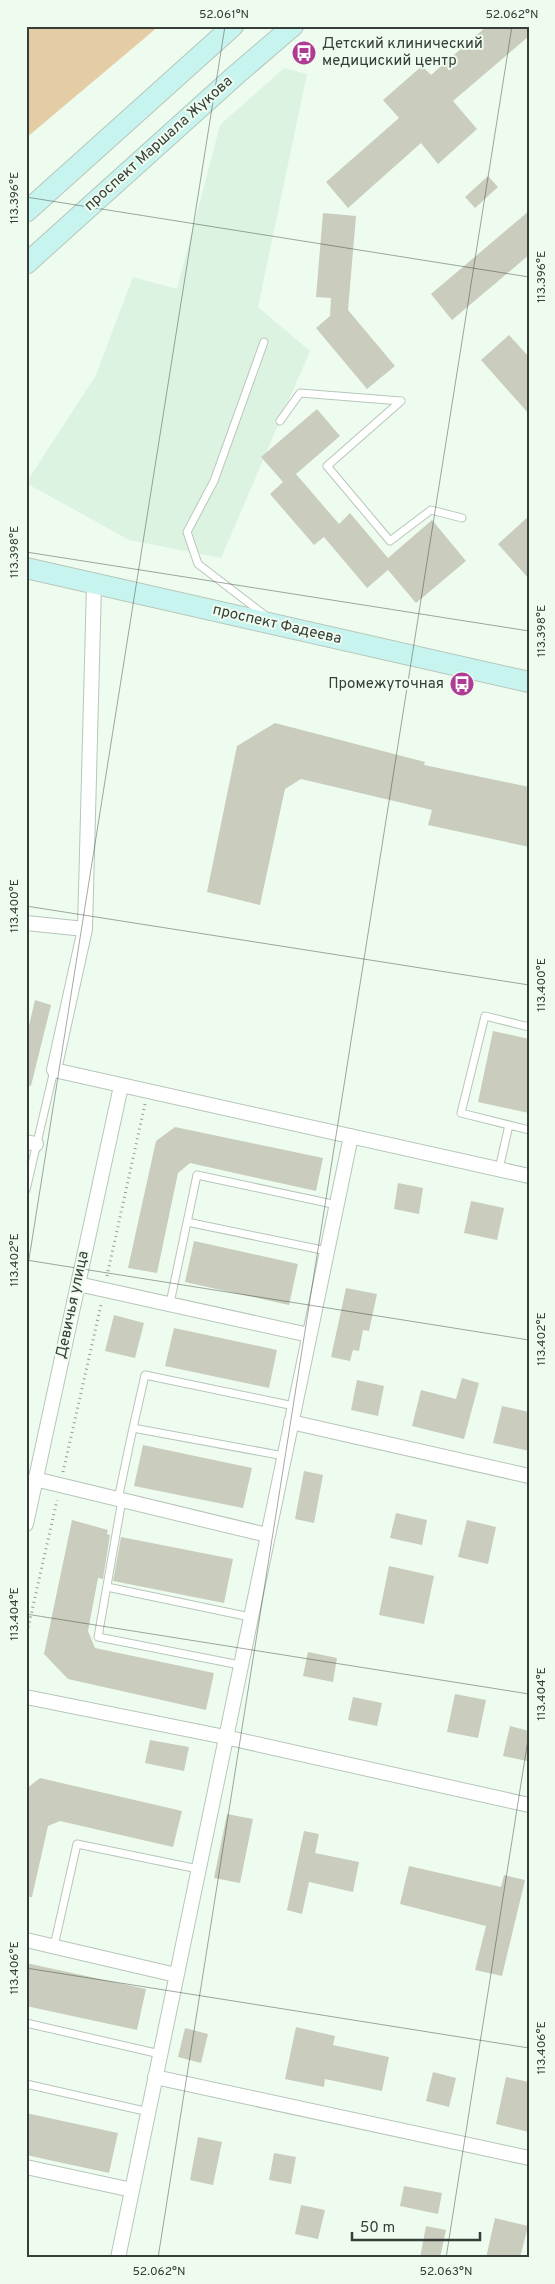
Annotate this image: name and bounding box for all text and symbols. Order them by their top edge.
text: 52.061°N [199,7,249,23]
text: 52.062°N [485,7,539,23]
place label: Детский клинический медициский центр [322,35,483,71]
bus stop icon: Детский клинический медициский центр [291,40,317,66]
street label: проспект Маршала Жукова [81,72,237,216]
text: 113.396°E [7,172,23,224]
text: 113.396°E [534,251,550,303]
text: 113.398°E [7,526,23,578]
street label: проспект Фадеева [211,601,343,649]
text: 113.398°E [534,605,550,657]
bus stop icon: Промежуточная [449,671,475,697]
place label: Промежуточная [328,675,444,694]
text: 113.400°E [7,879,23,933]
text: 113.400°E [534,958,550,1012]
text: 113.402°E [7,1233,23,1287]
street label: Девичья улица [52,1249,94,1361]
text: 113.402°E [534,1312,550,1366]
text: 113.404°E [7,1587,23,1641]
text: 113.404°E [534,1667,550,1721]
text: 113.406°E [7,1941,23,1995]
text: 113.406°E [534,2021,550,2075]
scale bar [352,2209,480,2241]
text: 50 m [360,2219,395,2238]
text: 52.062°N [132,2264,186,2280]
text: 52.063°N [420,2264,472,2280]

